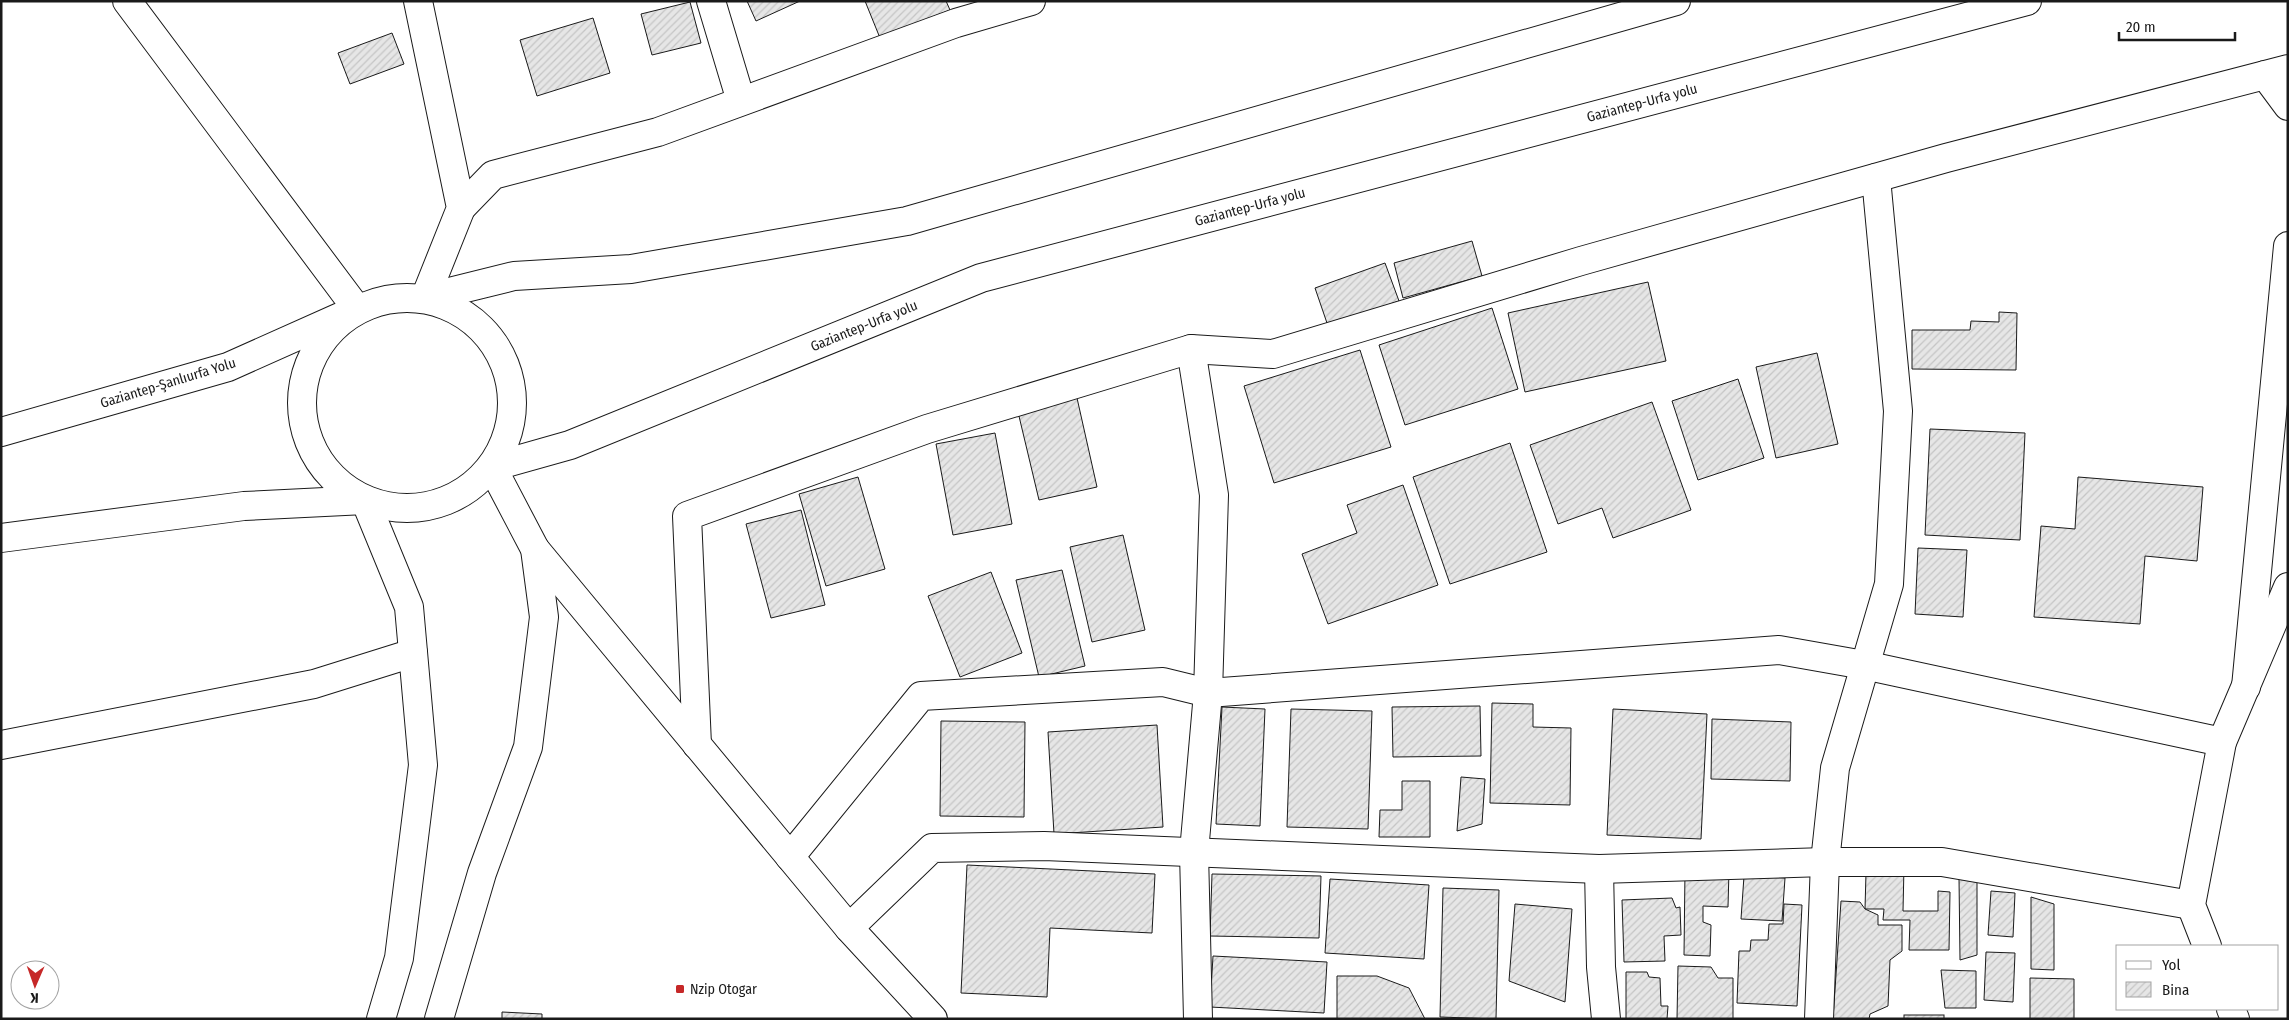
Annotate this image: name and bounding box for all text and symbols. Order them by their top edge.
scale bar [2119,10,2235,42]
text: 20 m [2126,18,2156,36]
street label: Gaziantep-Urfa yolu [1585,80,1699,126]
street label: Gaziantep-Urfa yolu [1193,184,1307,230]
street label: Gaziantep-Urfa yolu [808,297,920,355]
street label: Gaziantep-Şanlıurfa Yolu [98,354,238,412]
legend [2116,945,2279,1010]
text: Yol [2162,956,2180,974]
north arrow [10,960,60,1010]
place label: Nzip Otogar [690,981,757,998]
text: Bina [2162,981,2189,999]
marker: Nzip Otogar [674,983,686,995]
text: K [29,989,39,1006]

